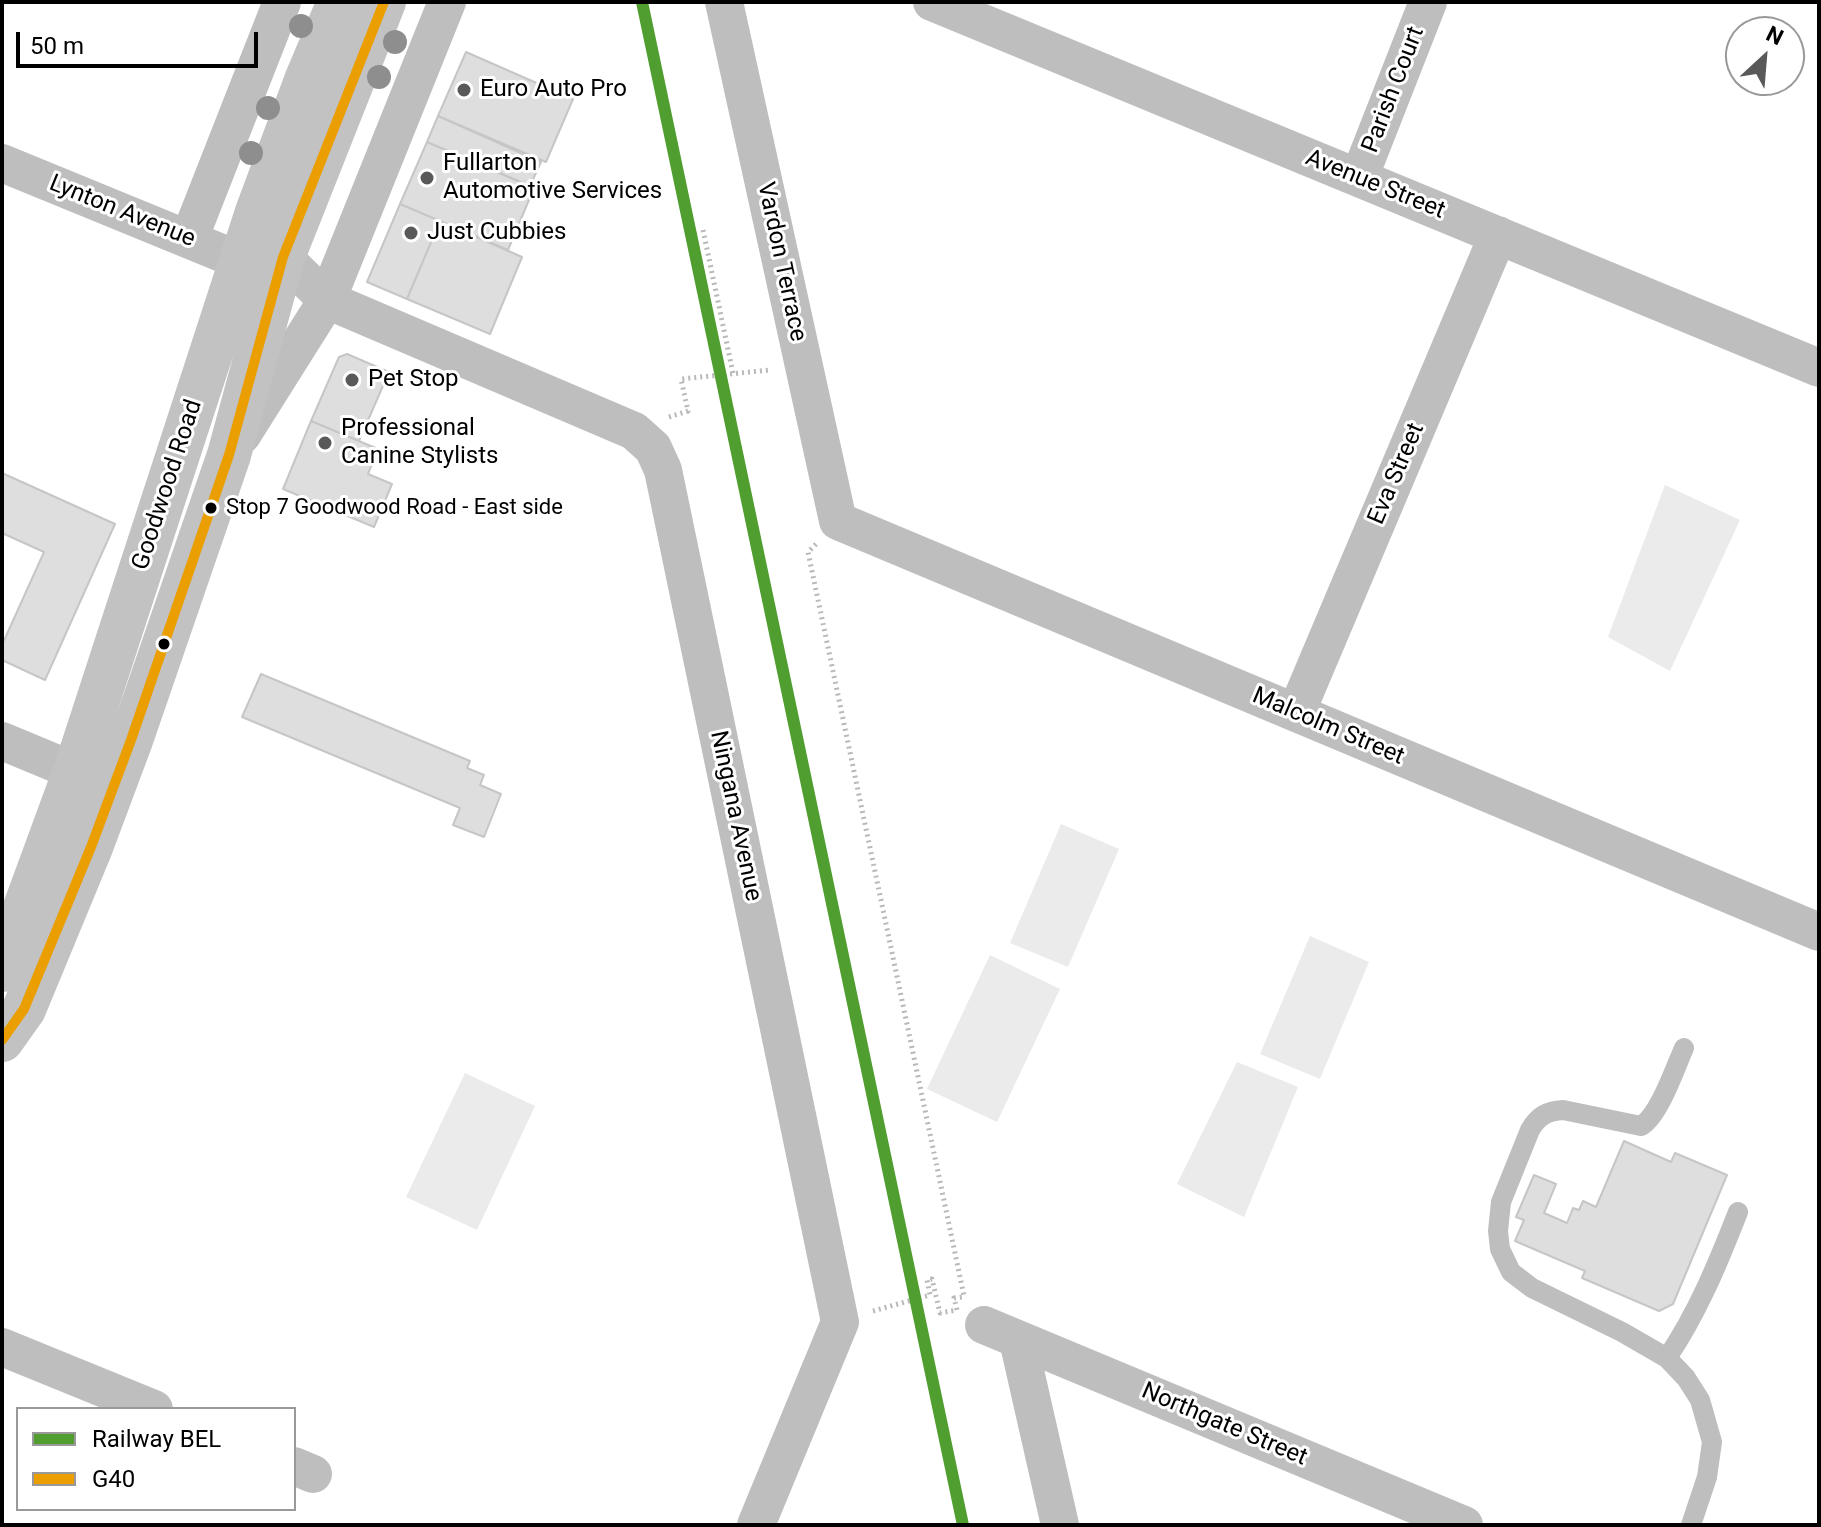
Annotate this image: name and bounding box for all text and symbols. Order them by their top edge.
scale bar [20,16,262,66]
north arrow [1725,16,1805,96]
text: N [1762,21,1787,50]
street label: Parish Court [1357,23,1431,157]
text: 50 m [30,32,84,60]
place label: Euro Auto Pro [480,76,627,104]
marker: Euro Auto Pro [455,81,473,99]
street label: Avenue Street [1301,144,1449,226]
place label: Fullarton Automotive Services [443,150,662,206]
marker: Fullarton Automotive Services [418,169,436,187]
street label: Lynton Avenue [45,170,199,254]
street label: Vardon Terrace [750,180,812,344]
place label: Just Cubbies [427,219,566,247]
marker: Just Cubbies [402,224,420,242]
place label: Pet Stop [368,366,459,394]
marker: Pet Stop [343,371,361,389]
street label: Goodwood Road [127,396,209,574]
place label: Professional Canine Stylists [341,415,498,471]
street label: Eva Street [1363,419,1431,529]
marker: Professional Canine Stylists [316,434,334,452]
place label: Stop 7 Goodwood Road - East side [226,495,563,521]
marker: Stop 7 Goodwood Road - East side [203,500,219,516]
unlabelled marker [156,636,172,652]
street label: Malcolm Street [1248,682,1408,772]
street label: Ningana Avenue [703,728,767,904]
street label: Northgate Street [1137,1377,1311,1473]
legend [16,1407,296,1511]
text: Railway BEL [92,1425,221,1453]
text: G40 [92,1465,135,1493]

